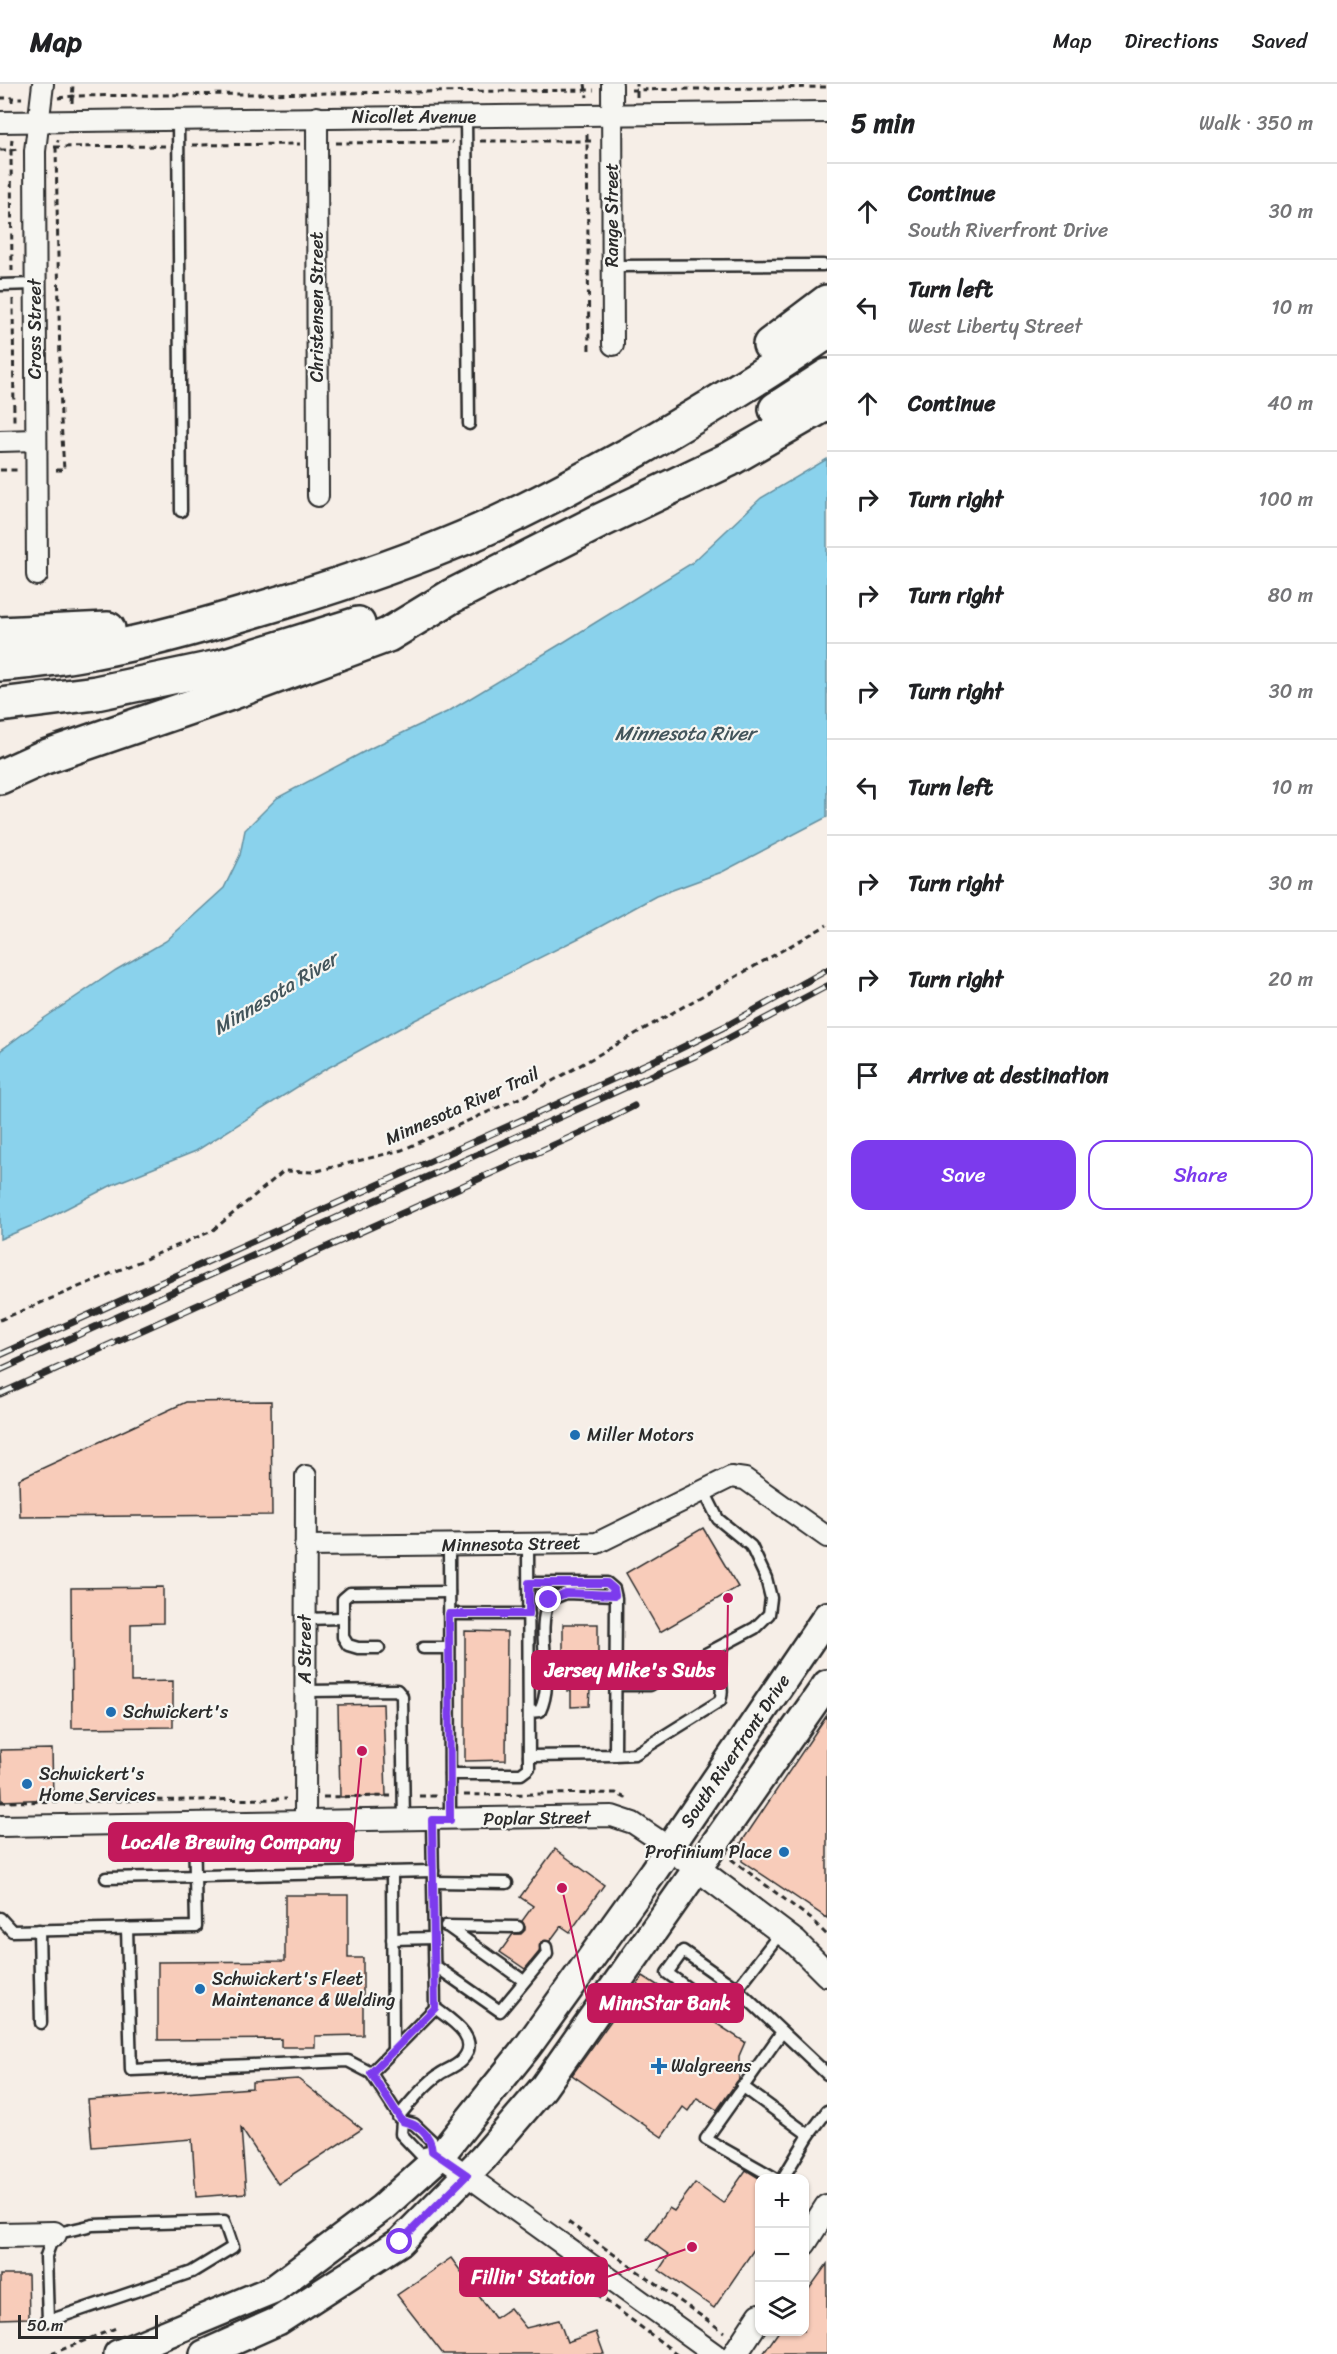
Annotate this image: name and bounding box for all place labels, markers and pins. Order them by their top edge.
place label: Miller Motors [587,1419,694,1451]
marker: Miller Motors [568,1428,582,1442]
callout: Jersey Mike's Subs [532,1651,727,1689]
place label: Schwickert's [123,1696,229,1728]
marker: Schwickert's [104,1705,118,1719]
place label: Schwickert's Home Services [39,1758,157,1811]
marker: Schwickert's Home Services [20,1777,34,1791]
callout: LocAle Brewing Company [109,1823,353,1861]
place label: Profinium Place [645,1836,772,1868]
marker: Profinium Place [777,1845,791,1859]
place label: Schwickert's Fleet Maintenance & Welding [212,1963,395,2016]
marker: Schwickert's Fleet Maintenance & Welding [193,1982,207,1996]
callout: MinnStar Bank [588,1984,743,2022]
place label: Walgreens [671,2050,752,2082]
marker: Walgreens [652,2059,666,2073]
callout: Fillin' Station [460,2258,607,2296]

